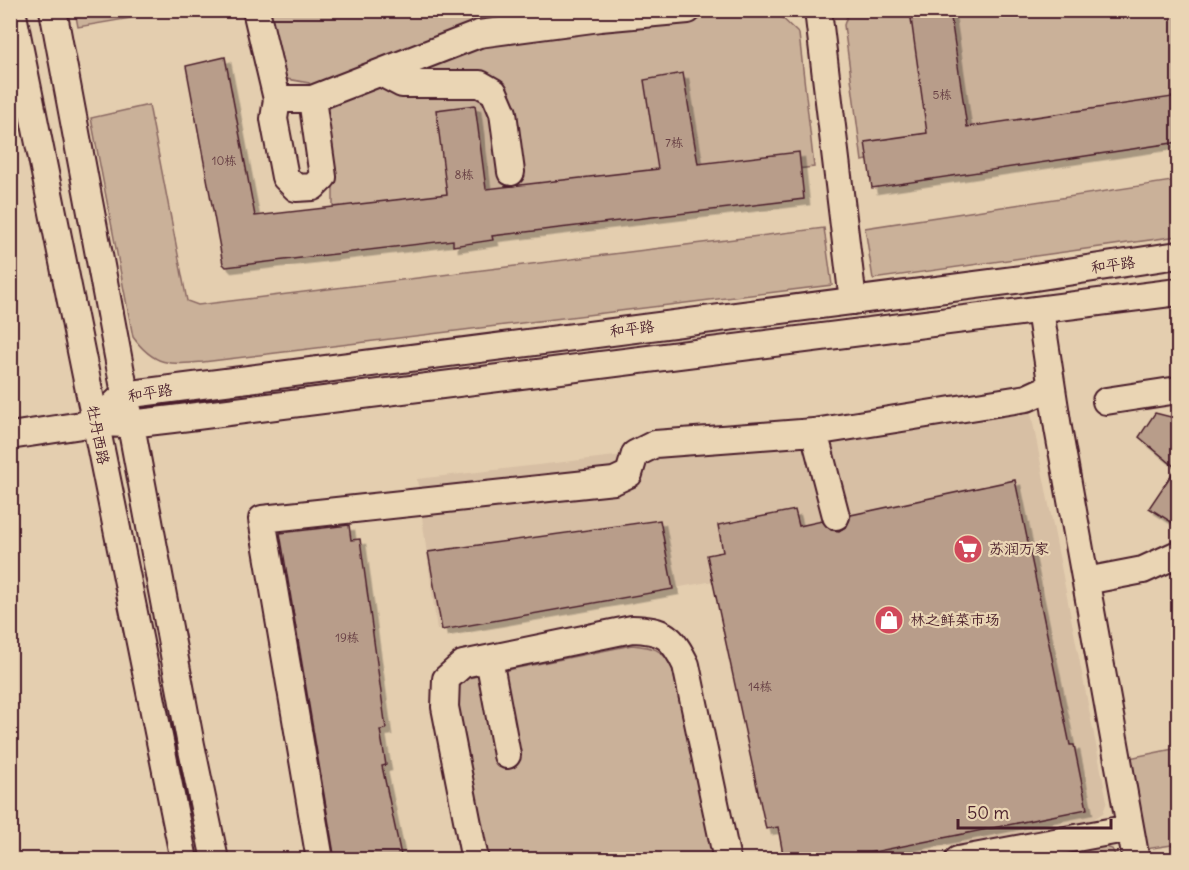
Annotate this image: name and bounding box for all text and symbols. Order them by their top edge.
house number: 5栋 [933,87,951,102]
house number: 7栋 [665,135,683,150]
house number: 10栋 [212,153,236,168]
house number: 8栋 [455,167,473,182]
street label: 和平路 [1089,252,1137,277]
street label: 和平路 [608,316,655,341]
street label: 和平路 [126,380,174,405]
street label: 牡丹西路 [83,404,114,466]
supermarket icon: 苏润万家 [952,533,984,565]
place label: 苏润万家 [989,539,1049,558]
shop icon: 林之鲜菜市场 [873,604,905,636]
place label: 林之鲜菜市场 [910,610,1000,629]
house number: 19栋 [335,630,359,645]
house number: 14栋 [748,679,772,694]
scale bar [958,792,1111,830]
text: 50 m [967,801,1009,824]

